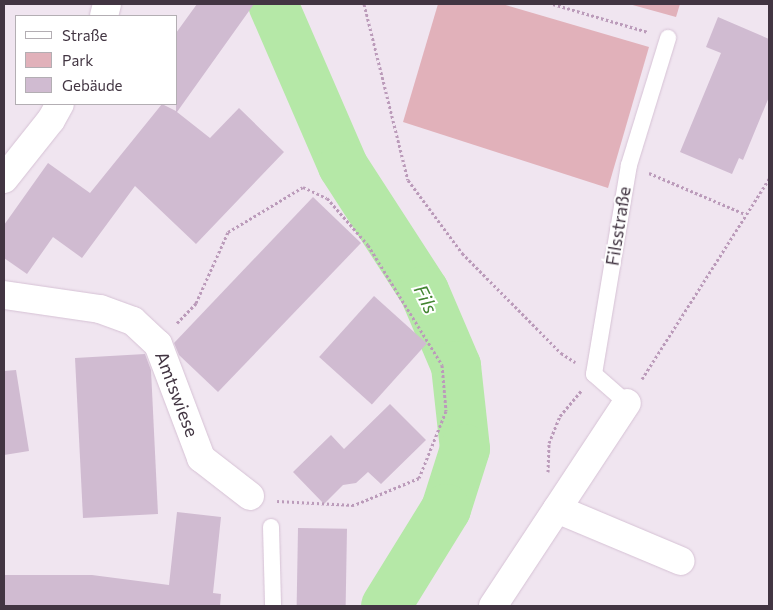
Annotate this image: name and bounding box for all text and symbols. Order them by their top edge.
legend [15,15,178,105]
text: Straße [62,26,108,44]
text: Park [62,51,93,69]
text: Gebäude [62,76,123,94]
street label: Filsstraße [601,185,635,267]
water label: Fils [409,281,443,317]
street label: Amtswiese [151,348,203,440]

